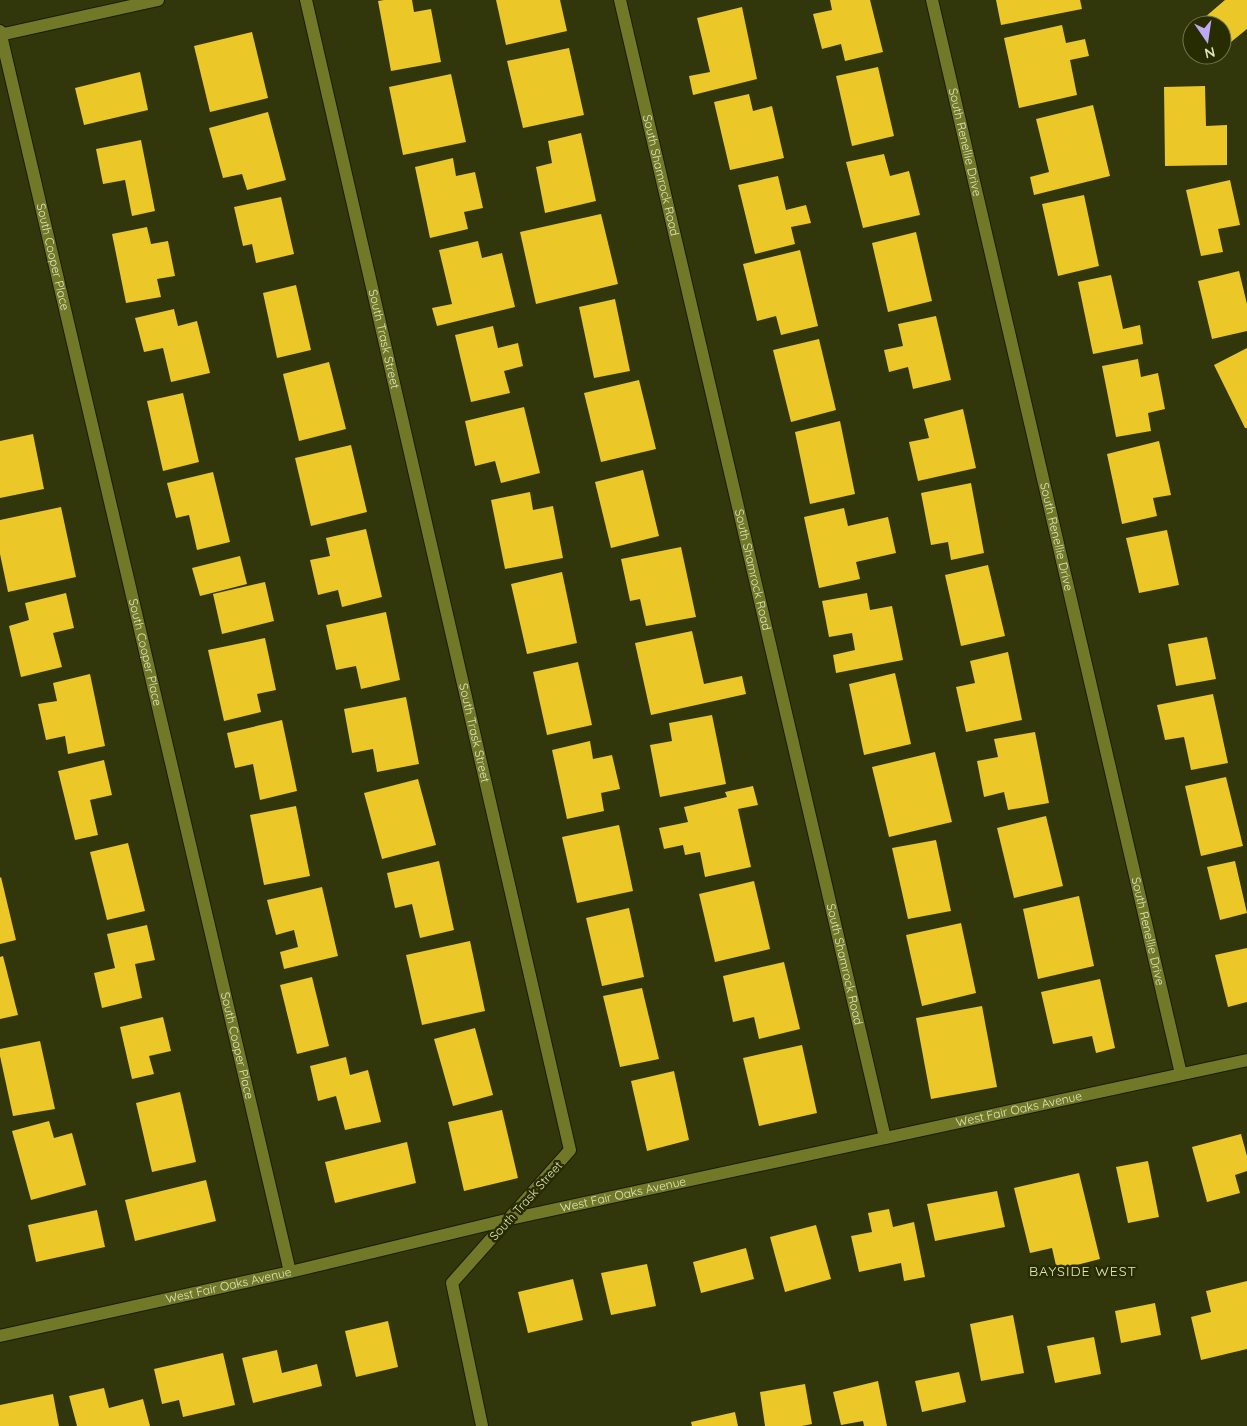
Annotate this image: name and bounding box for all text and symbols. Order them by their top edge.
north arrow [1182,15,1232,65]
text: N [1203,43,1217,63]
street label: South Renellie Drive [946,87,985,198]
street label: South Shamrock Road [640,113,683,237]
street label: South Cooper Place [34,202,73,312]
street label: South Trask Street [366,288,403,390]
street label: South Renellie Drive [1037,481,1077,592]
street label: South Shamrock Road [732,507,775,632]
street label: South Cooper Place [126,597,165,707]
street label: South Trask Street [456,682,493,784]
street label: South Renellie Drive [1129,876,1168,987]
street label: South Shamrock Road [824,902,866,1026]
street label: South Cooper Place [218,991,257,1101]
street label: West Fair Oaks Avenue [955,1088,1083,1130]
street label: South Trask Street [486,1158,565,1243]
street label: West Fair Oaks Avenue [559,1173,688,1215]
district label: BAYSIDE WEST [1029,1262,1137,1280]
street label: West Fair Oaks Avenue [164,1264,293,1306]

